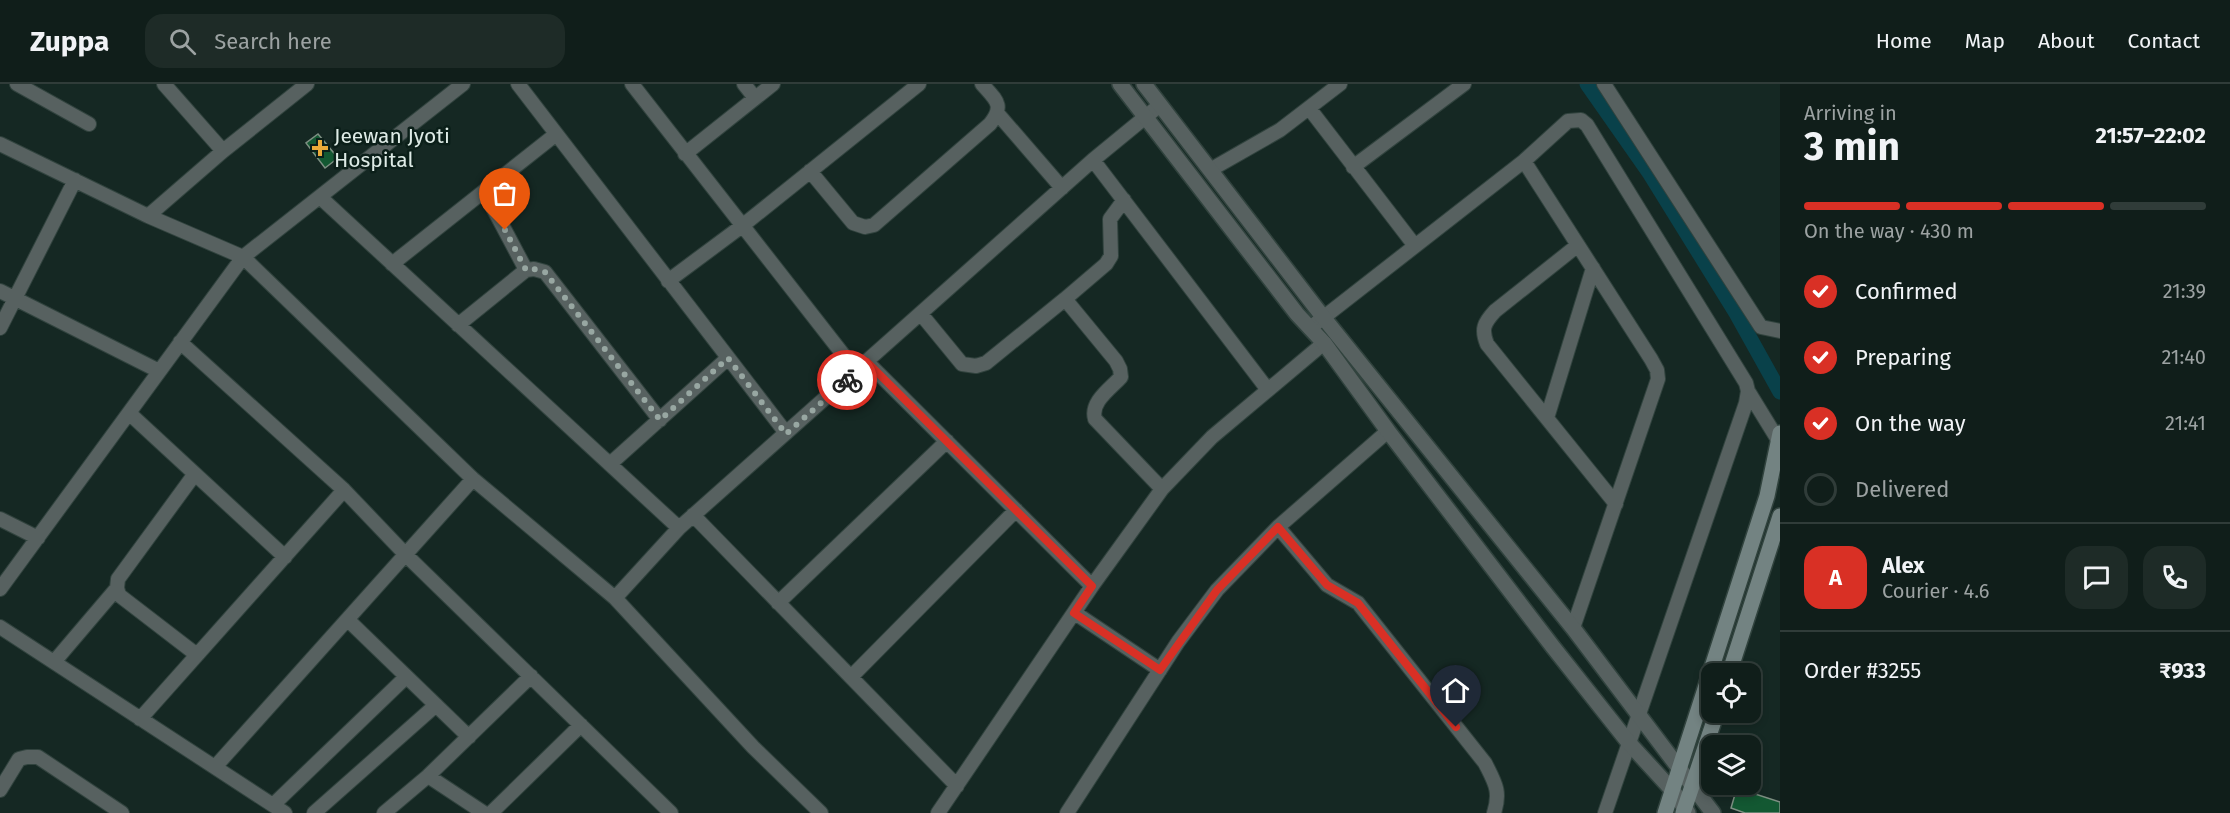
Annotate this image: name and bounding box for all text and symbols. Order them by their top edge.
search box [145,14,565,68]
text: Zuppa [30,25,109,58]
icon: search [166,25,199,58]
text: Search here [214,28,332,55]
text: Home [1876,28,1932,54]
text: Map [1965,28,2005,54]
text: About [2038,28,2095,54]
text: Contact [2128,28,2200,54]
text: Arriving in [1804,101,1897,125]
text: 21:57–22:02 [2096,122,2206,149]
place label: Jeewan Jyoti Hospital [334,123,450,173]
text: 3 min [1804,124,1900,170]
marker: Jeewan Jyoti Hospital [311,139,329,157]
pin [479,168,530,230]
icon: bag [488,177,521,210]
text: On the way · 430 m [1804,219,1974,243]
icon: check [1804,275,1837,308]
text: Confirmed [1855,278,1958,305]
text: 21:39 [2163,279,2206,303]
icon: check [1804,341,1837,374]
text: Preparing [1855,344,1951,371]
text: 21:40 [2161,345,2206,369]
courier [817,350,877,410]
icon: bike [831,364,864,397]
icon: check [1804,407,1837,440]
text: On the way [1855,410,1966,437]
text: 21:41 [2165,411,2206,435]
text: Delivered [1855,476,1950,503]
button: chat [2065,546,2128,609]
button: phone [2143,546,2206,609]
text: Alex [1882,552,1925,579]
text: A [1829,564,1842,591]
text: Courier · 4.6 [1882,579,1989,603]
text: Order #3255 [1804,657,1921,684]
text: ₹933 [2159,657,2206,684]
map controls [1701,663,1761,795]
button: locate [1701,663,1761,723]
pin [1430,665,1481,727]
icon: home [1439,674,1472,707]
button: layers [1701,735,1761,795]

